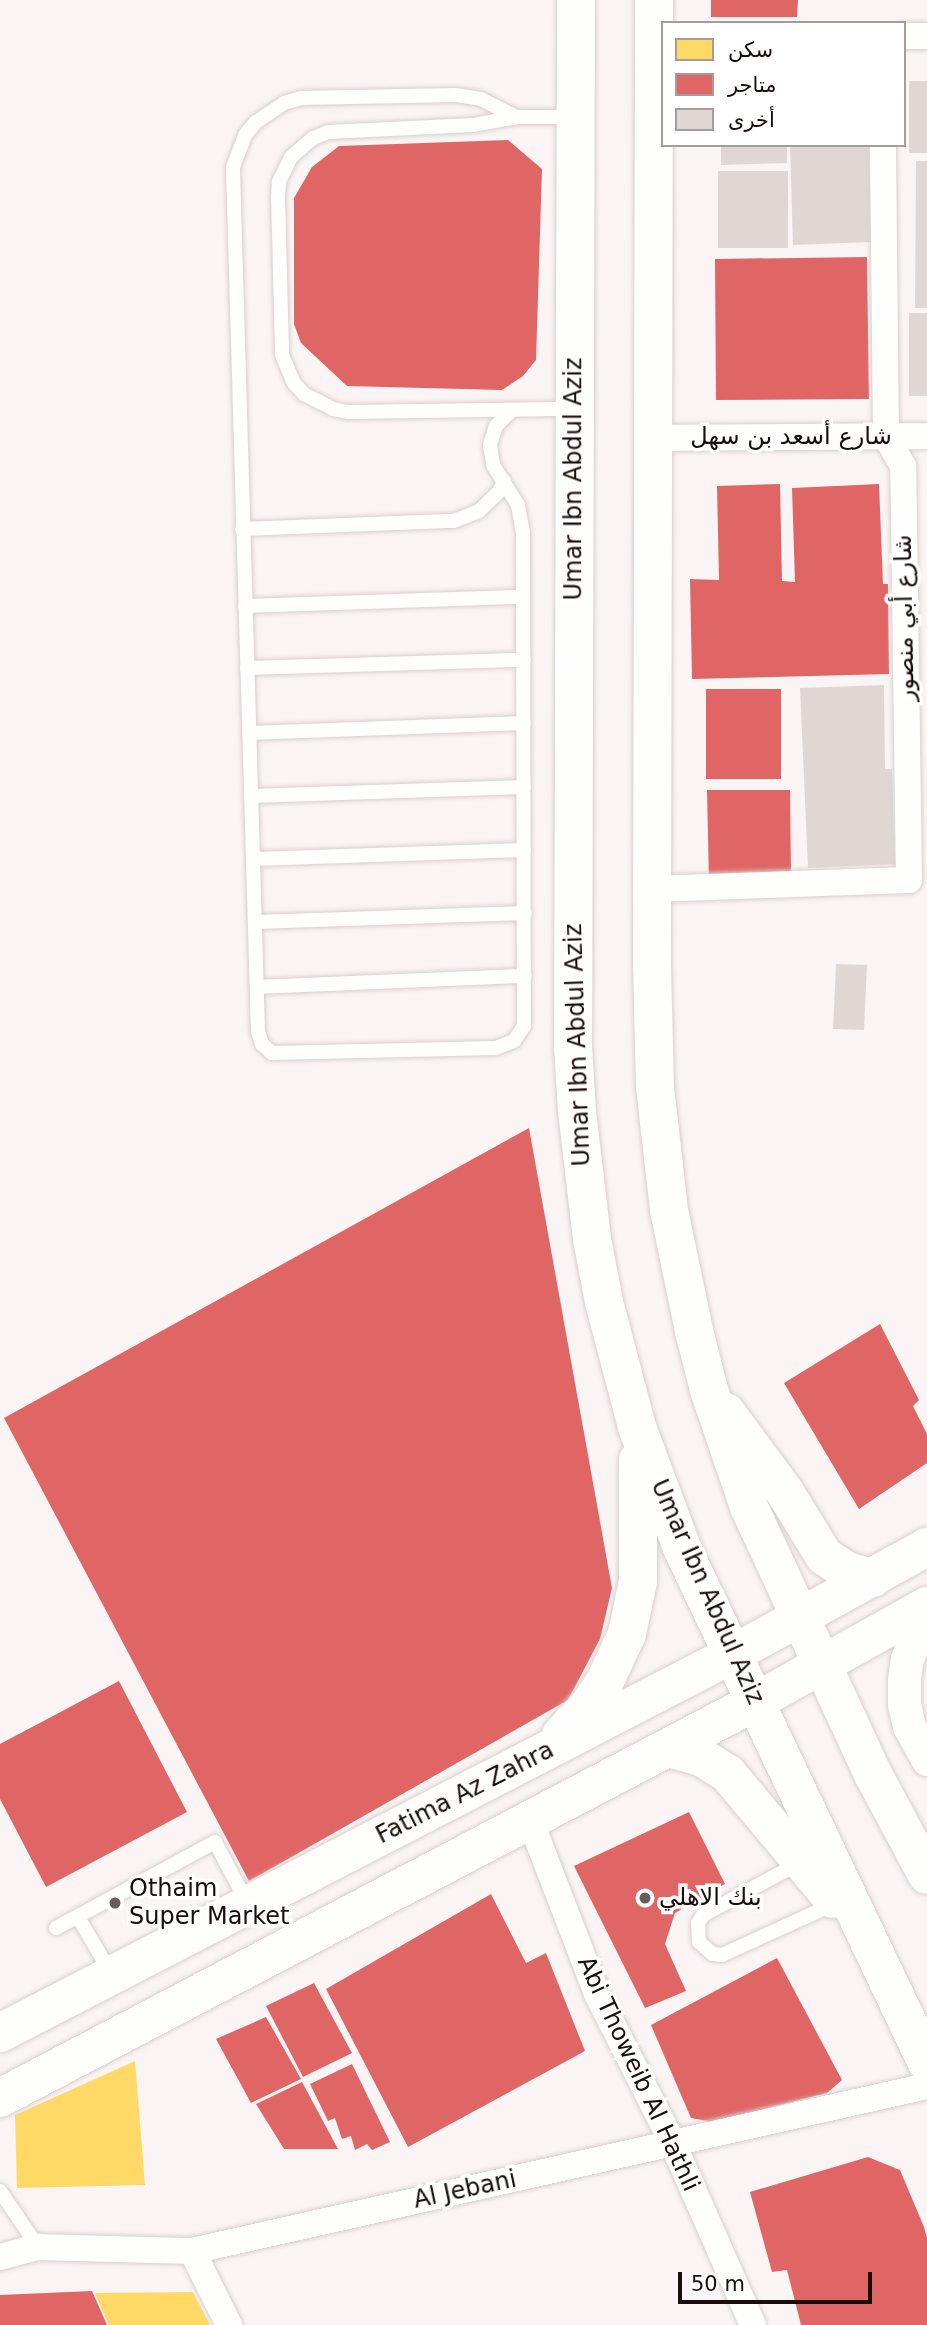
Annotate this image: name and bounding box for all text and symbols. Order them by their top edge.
legend [661,21,906,147]
text: سكن [728,38,773,62]
text: متاجر [728,73,777,97]
text: أخرى [728,108,775,132]
street label: Umar Ibn Abdul Aziz [560,358,588,600]
street label: شارع أسعد بن سهل [690,423,892,451]
street label: شارع أبي منصور [889,534,921,702]
street label: Umar Ibn Abdul Aziz [559,923,597,1167]
street label: Umar Ibn Abdul Aziz [644,1475,770,1709]
street label: Fatima Az Zahra [371,1736,559,1850]
place label: Othaim Super Market [129,1875,289,1931]
place label: بنك الاهلي [659,1884,762,1912]
marker: بنك الاهلي [637,1890,653,1906]
marker: Othaim Super Market [107,1895,123,1911]
street label: Abi Thoweib Al Hathli [571,1952,705,2196]
street label: Al Jebani [411,2165,519,2215]
scale bar [682,2258,876,2302]
text: 50 m [691,2272,745,2296]

